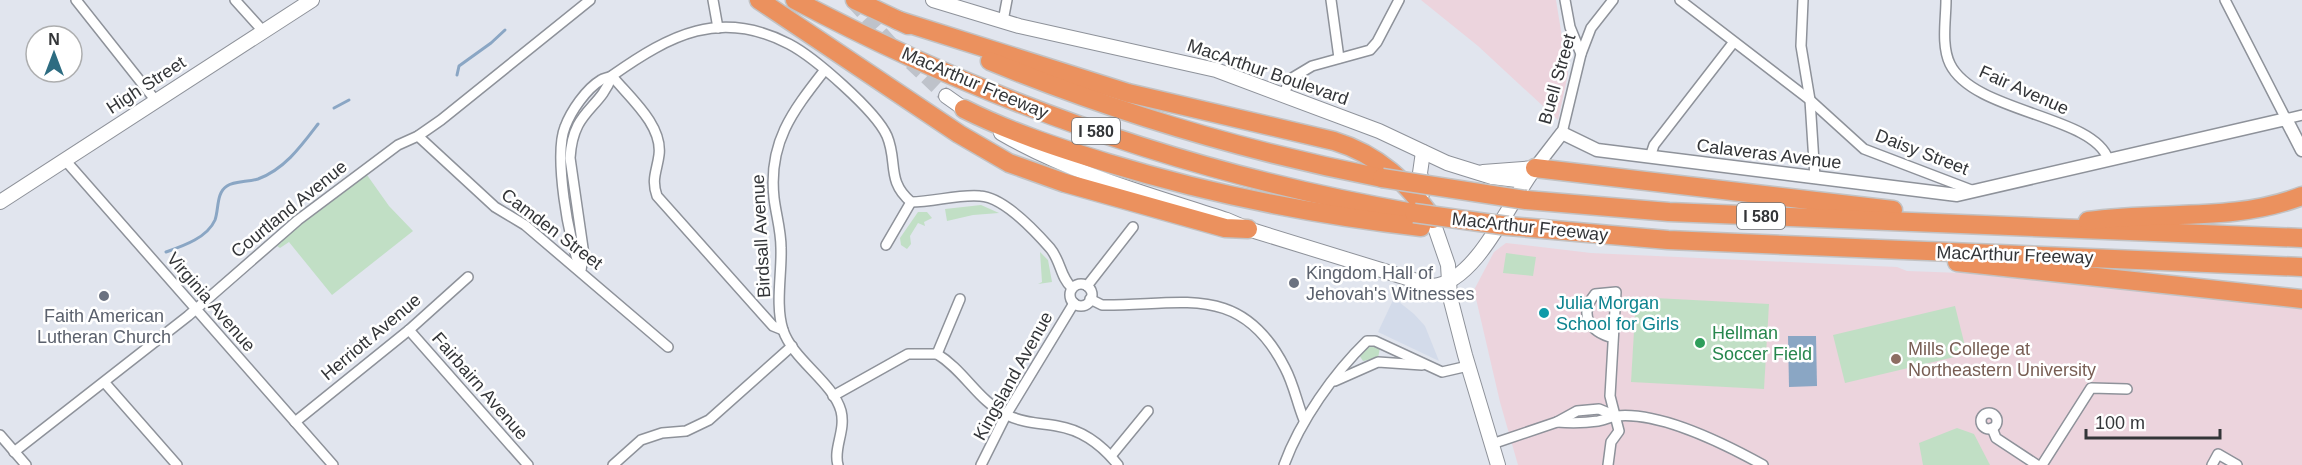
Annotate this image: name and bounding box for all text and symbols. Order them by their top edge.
north arrow [24,24,84,84]
text: N [48,31,60,48]
street label: Buell Street [1535,32,1579,126]
street label: MacArthur Boulevard [1185,35,1351,109]
street label: MacArthur Freeway [899,43,1051,123]
street label: High Street [103,52,189,118]
street label: Fair Avenue [1976,61,2072,119]
road number: I 580 [1072,118,1120,144]
street label: Daisy Street [1873,125,1971,179]
street label: Calaveras Avenue [1695,135,1843,173]
street label: Courtland Avenue [227,156,351,262]
street label: Birdsall Avenue [748,174,774,298]
street label: Camden Street [498,185,606,273]
road number: I 580 [1737,203,1785,229]
street label: MacArthur Freeway [1451,209,1609,245]
street label: MacArthur Freeway [1936,242,2094,268]
street label: Virginia Avenue [163,248,259,356]
place label: Kingdom Hall of Jehovah's Witnesses [1306,263,1475,304]
marker: Kingdom Hall of Jehovah's Witnesses [1287,276,1301,290]
marker: Faith American Lutheran Church [97,289,111,303]
street label: Herriott Avenue [317,290,425,384]
place label: Julia Morgan School for Girls [1556,293,1679,334]
place label: Faith American Lutheran Church [37,306,171,347]
marker: Julia Morgan School for Girls [1537,306,1551,320]
street label: Kingsland Avenue [969,308,1057,444]
place label: Hellman Soccer Field [1712,323,1812,364]
street label: Fairbairn Avenue [428,328,532,444]
marker: Hellman Soccer Field [1693,336,1707,350]
place label: Mills College at Northeastern University [1908,339,2096,380]
marker: Mills College at Northeastern University [1889,352,1903,366]
scale bar [2086,402,2220,440]
text: 100 m [2095,413,2145,433]

